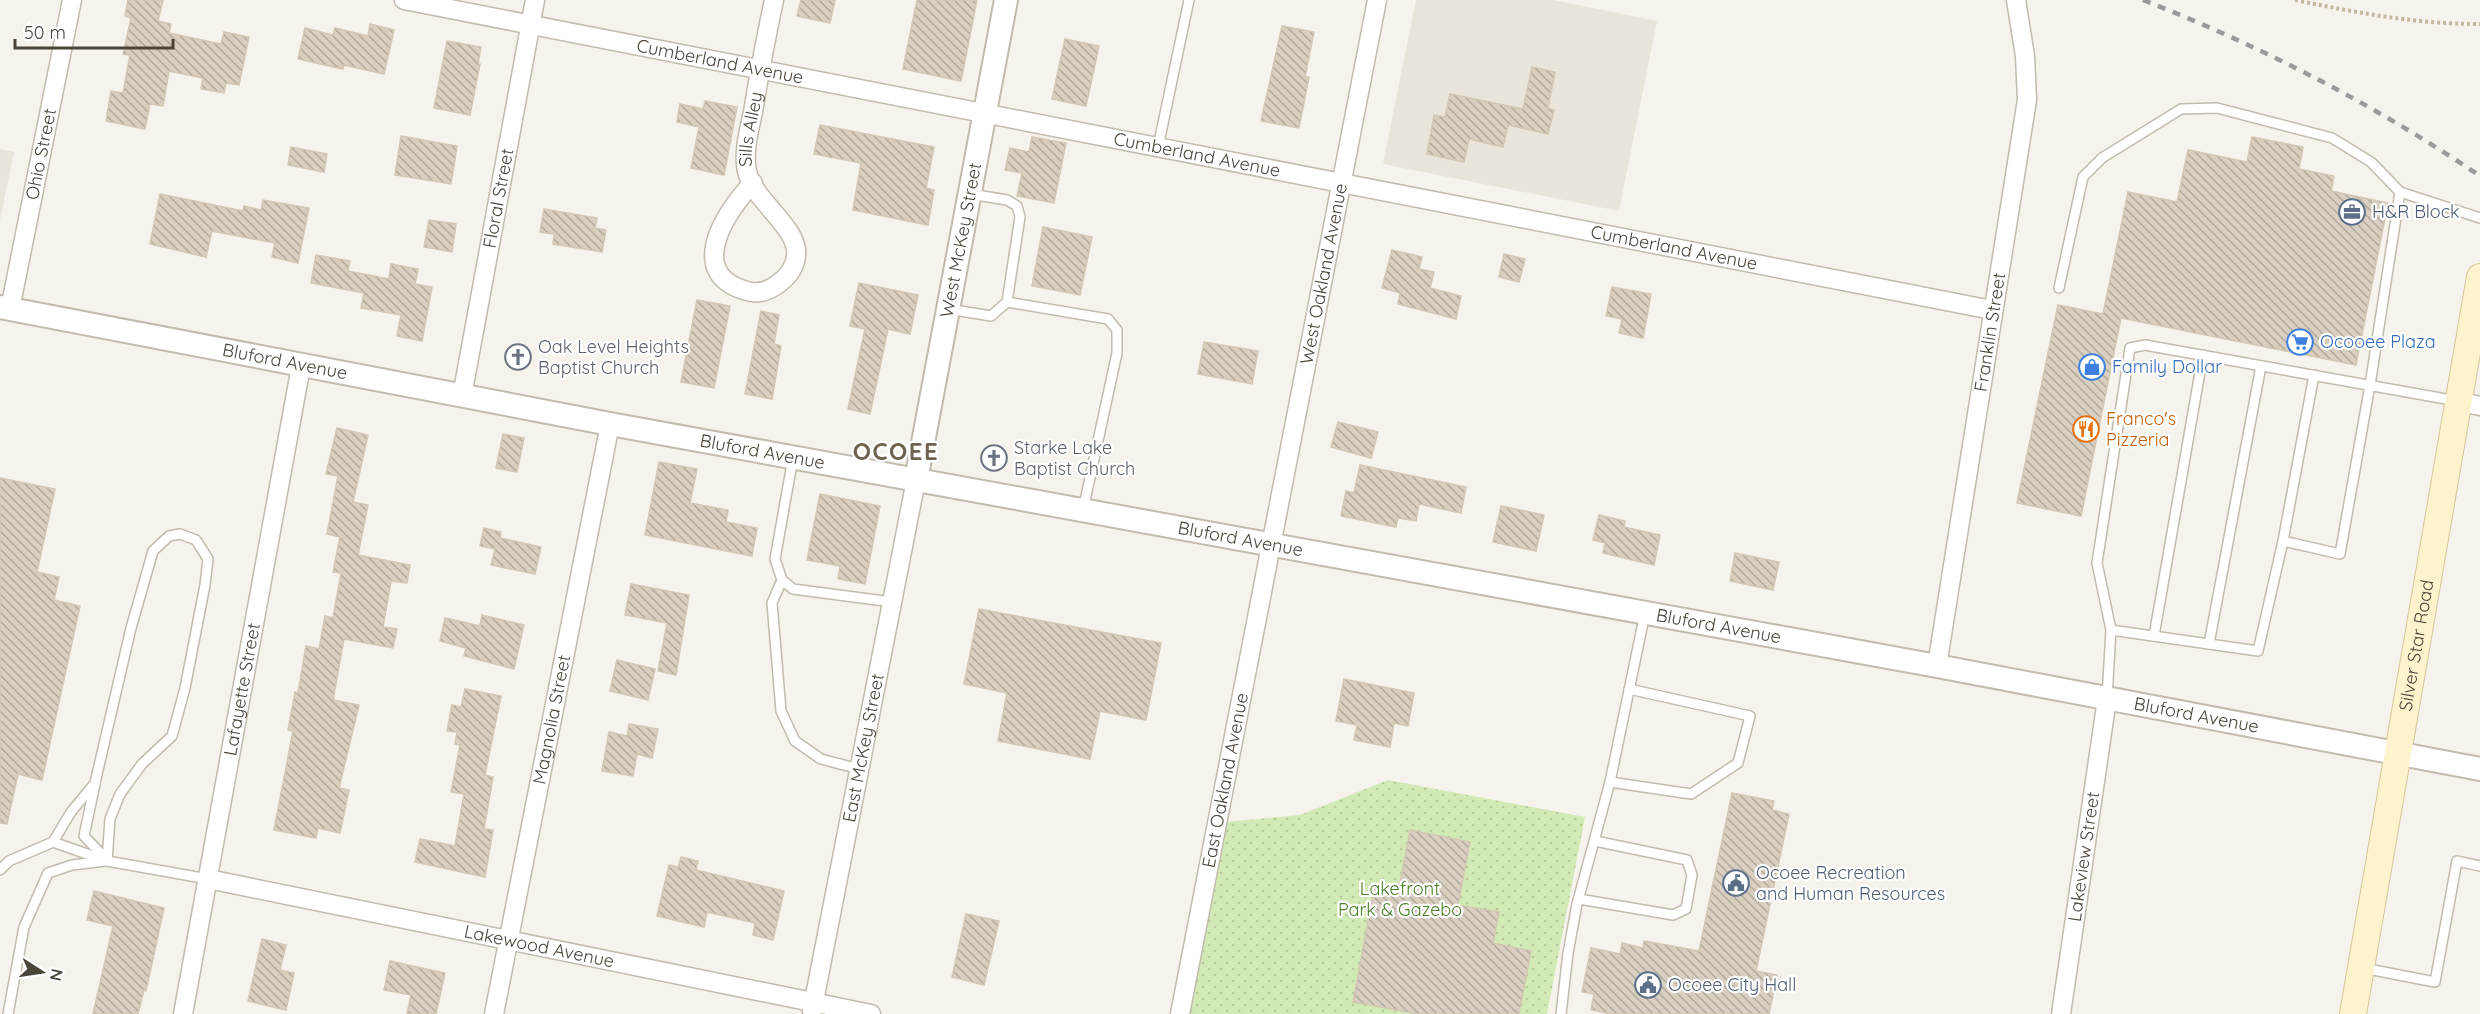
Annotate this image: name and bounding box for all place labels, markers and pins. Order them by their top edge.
office icon: H&R Block [2337,197,2367,227]
place label: H&R Block [2372,200,2460,223]
supermarket icon: Ocooee Plaza [2285,327,2315,357]
place label: Ocooee Plaza [2320,330,2436,353]
place label: Oak Level Heights Baptist Church [538,335,689,379]
church icon: Oak Level Heights Baptist Church [503,342,533,372]
shop icon: Family Dollar [2077,352,2107,382]
place label: Family Dollar [2112,355,2222,378]
place label: Franco's Pizzeria [2106,407,2176,451]
restaurant icon: Franco's Pizzeria [2071,414,2101,444]
place label: Starke Lake Baptist Church [1014,436,1135,480]
church icon: Starke Lake Baptist Church [979,443,1009,473]
place label: Ocoee Recreation and Human Resources [1756,861,1945,905]
public building icon: Ocoee Recreation and Human Resources [1721,868,1751,898]
public building icon: Ocoee City Hall [1633,970,1663,1000]
place label: Ocoee City Hall [1668,973,1796,996]

